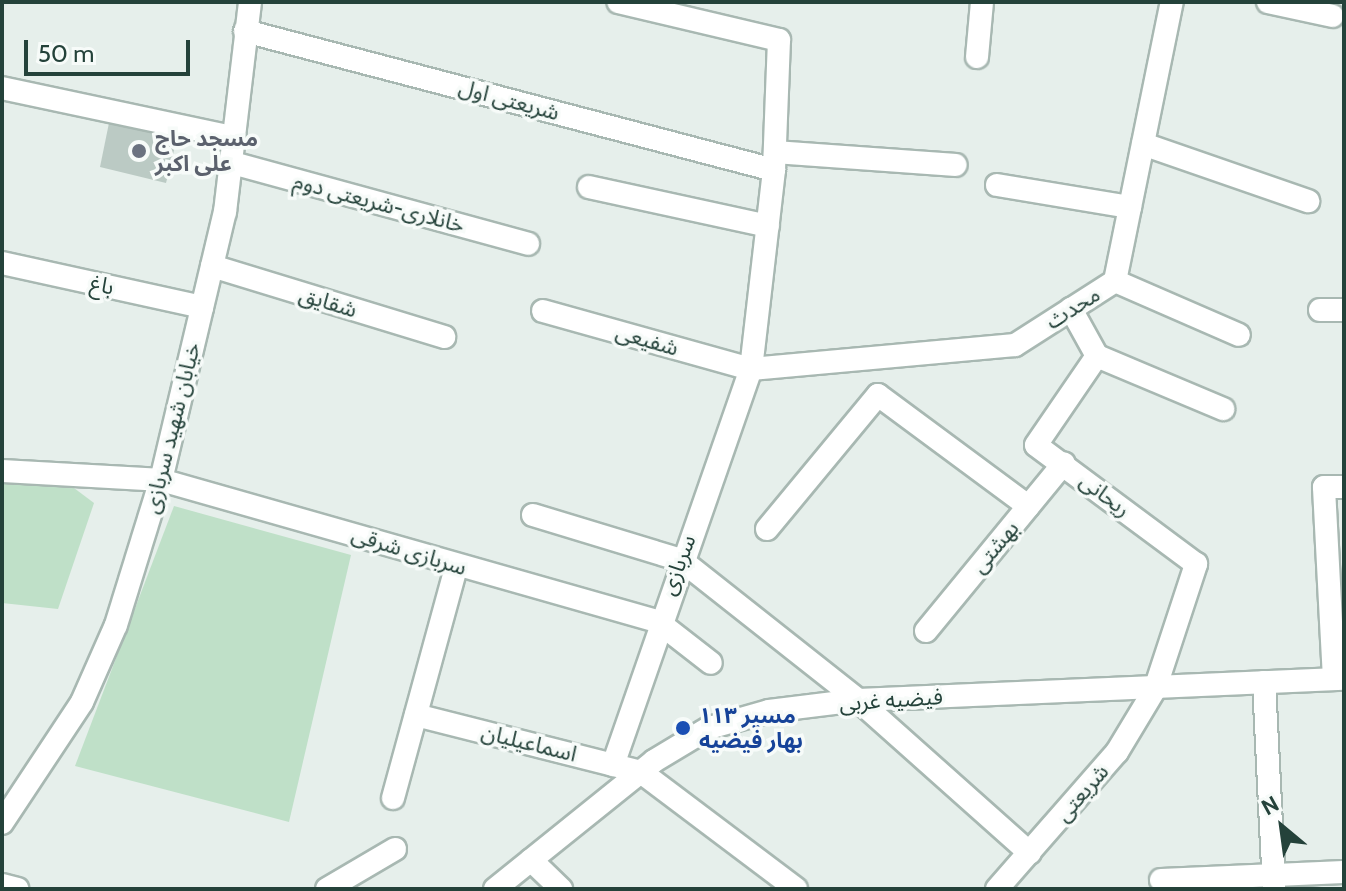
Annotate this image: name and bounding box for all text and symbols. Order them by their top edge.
scale bar [28,24,194,74]
text: 50 m [38,39,94,68]
street label: شریعتی اول [456,74,562,126]
place label: مسجد حاج علی اکبر [155,125,258,176]
marker: مسجد حاج علی اکبر [130,142,148,160]
street label: خانلاری-شریعتی دوم [290,167,468,239]
street label: باغ [88,270,116,300]
street label: شقایق [296,281,360,323]
street label: محدث [1041,281,1105,335]
street label: شفیعی [613,318,681,362]
street label: خیابان شهید سربازی [138,340,206,516]
street label: ریحانی [1074,467,1136,523]
street label: بهشتی [966,515,1024,579]
street label: سربازی شرقی [348,521,470,581]
street label: سربازی [654,531,702,599]
street label: فیضیه غربی [838,683,944,717]
place label: مسیر ۱۱۳ بهار فیضیه [699,702,803,754]
street label: اسماعیلیان [479,718,579,768]
marker: مسیر ۱۱۳ بهار فیضیه [674,719,692,737]
street label: شریعتی [1050,759,1114,827]
north arrow [1242,787,1322,867]
text: N [1257,790,1283,821]

